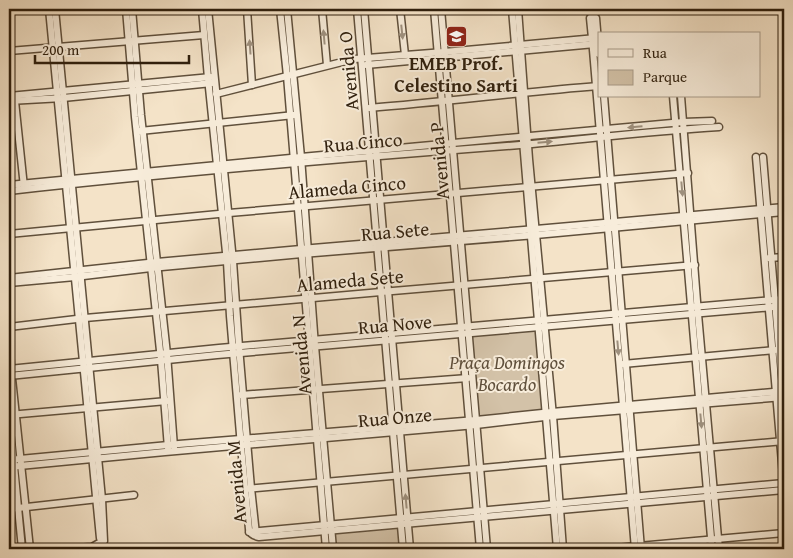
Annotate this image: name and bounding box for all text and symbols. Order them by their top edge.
one-way arrow [399,24,407,40]
school or university icon: EMEB Prof. Celestino Sarti [444,25,468,49]
one-way arrow [320,29,328,45]
street label: Avenida O [331,30,365,112]
scale bar [35,32,189,64]
legend [598,32,760,98]
text: 200 m [42,39,80,60]
one-way arrow [245,39,253,55]
text: Rua [643,42,667,63]
place label: EMEB Prof. Celestino Sarti [394,49,518,99]
text: Parque [643,66,687,87]
street label: Avenida P [422,121,456,201]
one-way arrow [626,123,642,131]
street label: Rua Cinco [323,125,403,159]
one-way arrow [538,138,554,146]
street label: Alameda Cinco [287,168,407,206]
one-way arrow [678,181,686,197]
street label: Rua Sete [360,214,430,248]
street label: Alameda Sete [295,261,405,299]
street label: Rua Nove [357,307,433,341]
street label: Avenida N [284,314,318,396]
one-way arrow [614,340,622,356]
park label: Praça Domingos Bocardo [448,348,565,398]
street label: Rua Onze [357,400,433,434]
one-way arrow [698,413,706,429]
street label: Avenida M [218,439,254,525]
one-way arrow [401,492,409,508]

